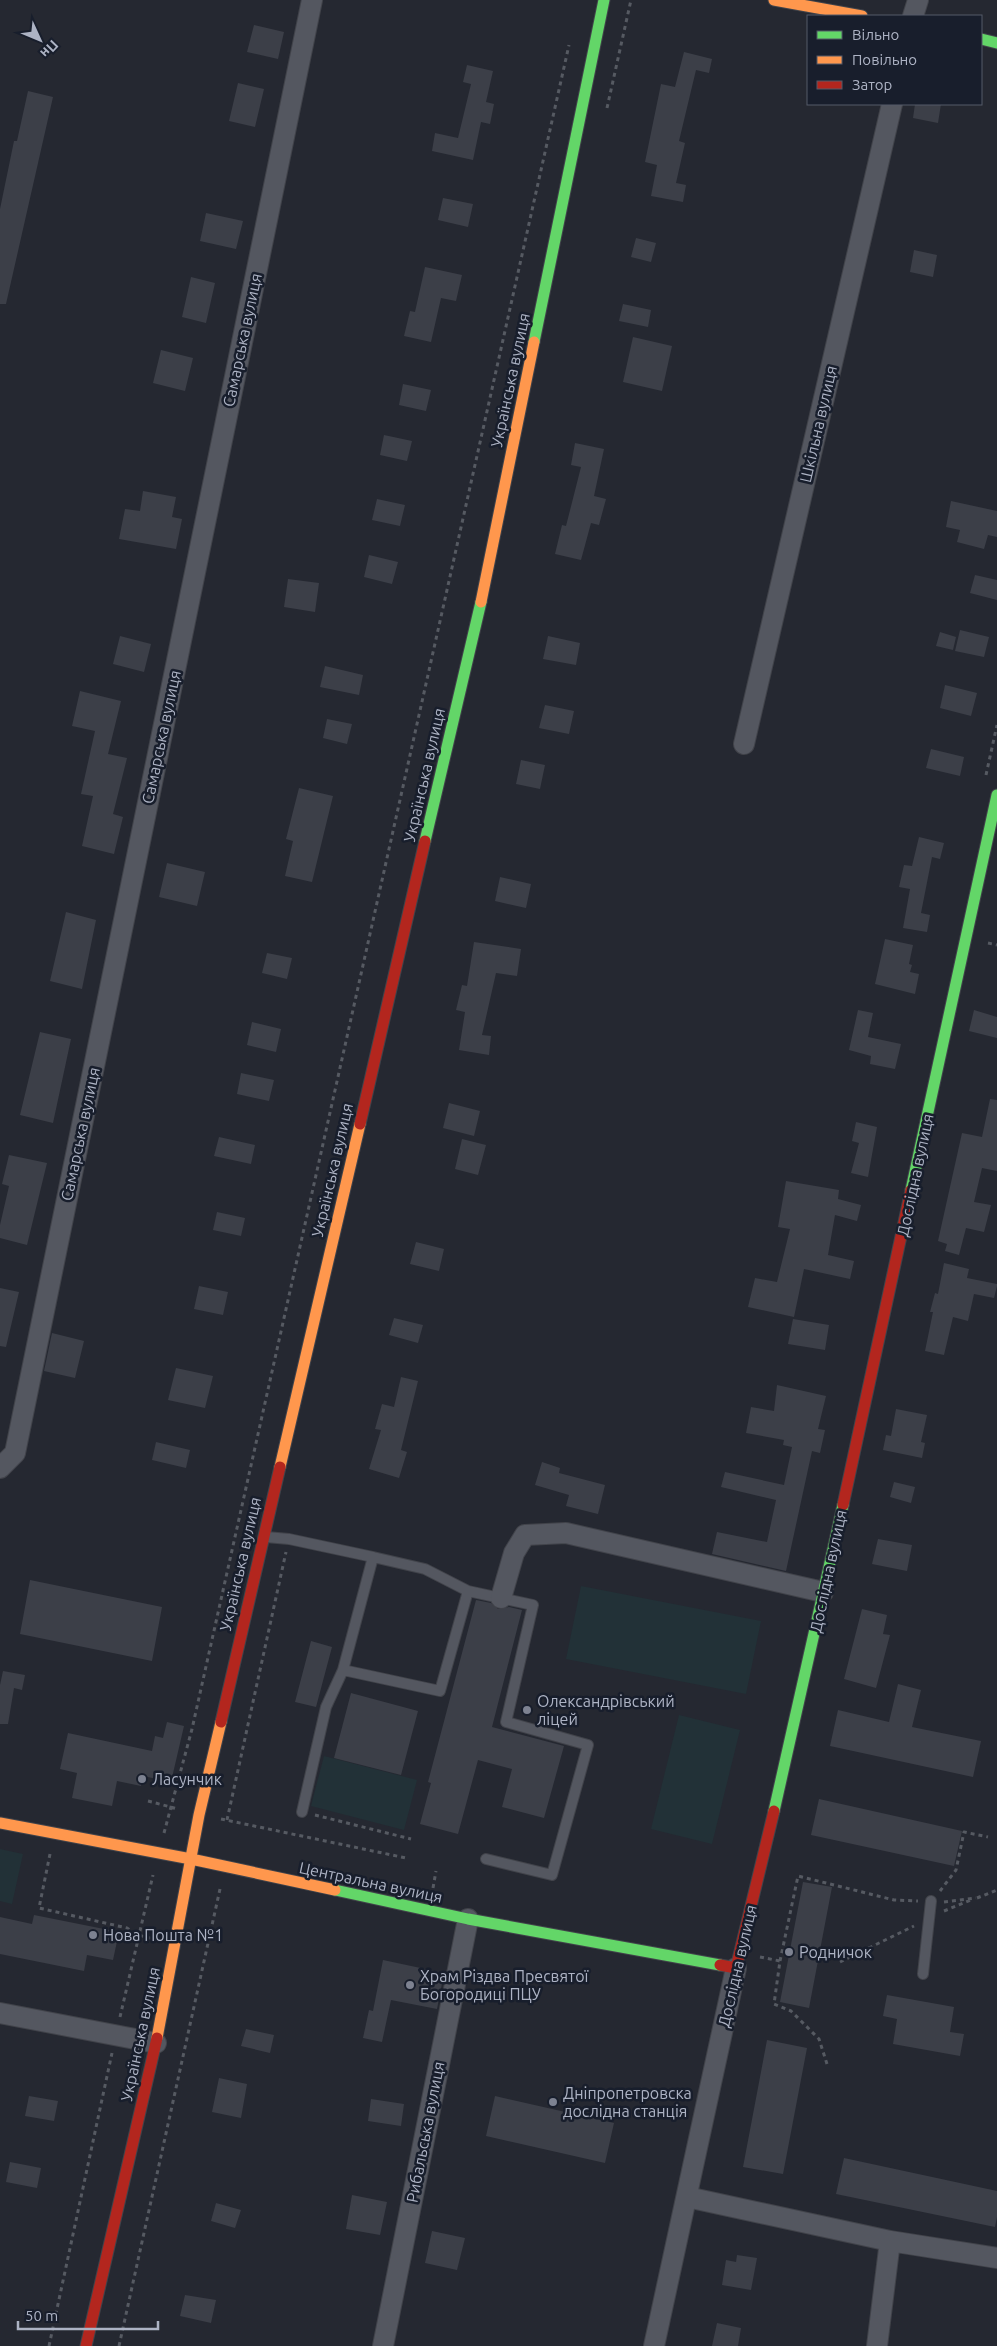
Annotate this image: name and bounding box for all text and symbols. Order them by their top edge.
north arrow [15,15,65,65]
legend [807,15,982,105]
text: Вільно [852,26,899,43]
text: Пн [37,37,61,61]
text: Повільно [852,51,917,68]
text: Затор [852,76,892,93]
street label: Самарська вулиця [219,272,265,408]
street label: Українська вулиця [487,311,533,449]
street label: Шкільна вулиця [796,364,840,484]
street label: Самарська вулиця [138,669,184,805]
street label: Українська вулиця [400,706,448,844]
street label: Самарська вулиця [57,1066,103,1202]
street label: Українська вулиця [308,1101,356,1239]
street label: Дослідна вулиця [893,1112,937,1238]
street label: Українська вулиця [216,1495,264,1633]
street label: Дослідна вулиця [806,1508,850,1634]
place label: Олександрівський ліцей [537,1692,675,1728]
marker: Олександрівський ліцей [521,1704,533,1716]
place label: Ласунчик [152,1770,222,1788]
marker: Ласунчик [136,1773,148,1785]
street label: Центральна вулиця [298,1858,444,1906]
street label: Дослідна вулиця [714,1903,760,2029]
place label: Нова Пошта №1 [103,1926,223,1944]
marker: Нова Пошта №1 [87,1929,99,1941]
place label: Родничок [799,1943,872,1961]
marker: Родничок [783,1946,795,1958]
street label: Українська вулиця [117,1965,163,2103]
place label: Храм Різдва Пресвятої Богородиці ПЦУ [420,1967,590,2003]
marker: Храм Різдва Пресвятої Богородиці ПЦУ [404,1979,416,1991]
street label: Рибальська вулиця [403,2060,447,2204]
place label: Дніпропетровска дослідна станція [563,2084,692,2120]
marker: Дніпропетровска дослідна станція [547,2096,559,2108]
scale bar [18,2298,158,2330]
text: 50 m [25,2307,58,2324]

